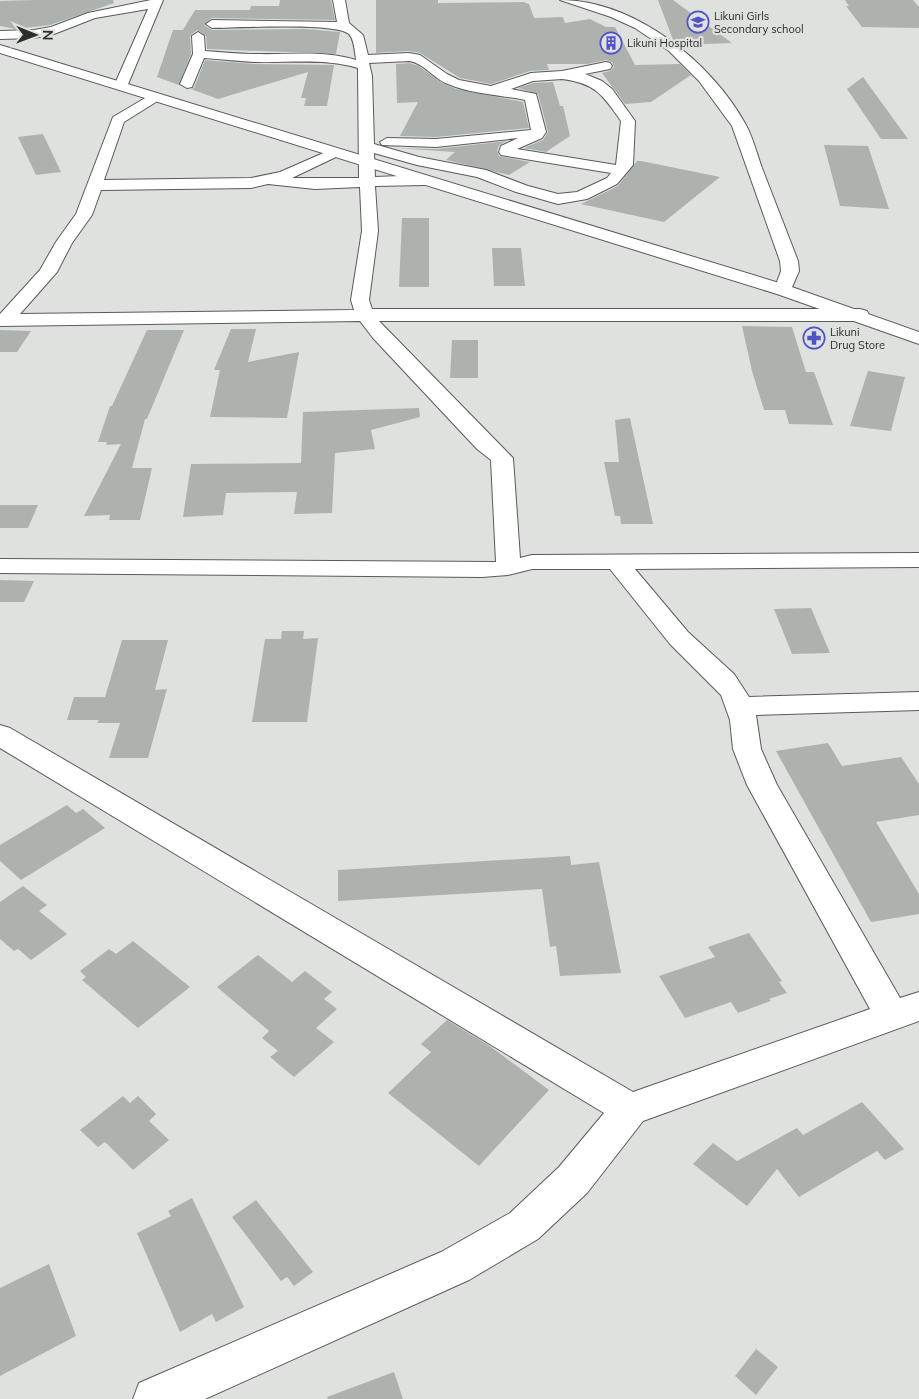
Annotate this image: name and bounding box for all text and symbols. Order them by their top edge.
place label: Likuni Girls Secondary school [714,9,804,36]
north arrow [10,10,60,60]
school or university icon: Likuni Girls Secondary school [686,10,710,34]
text: N [39,30,57,41]
building icon: Likuni Hospital [599,31,623,55]
place label: Likuni Hospital [627,36,702,50]
place label: Likuni Drug Store [830,325,885,352]
pharmacy icon: Likuni Drug Store [802,326,826,350]

